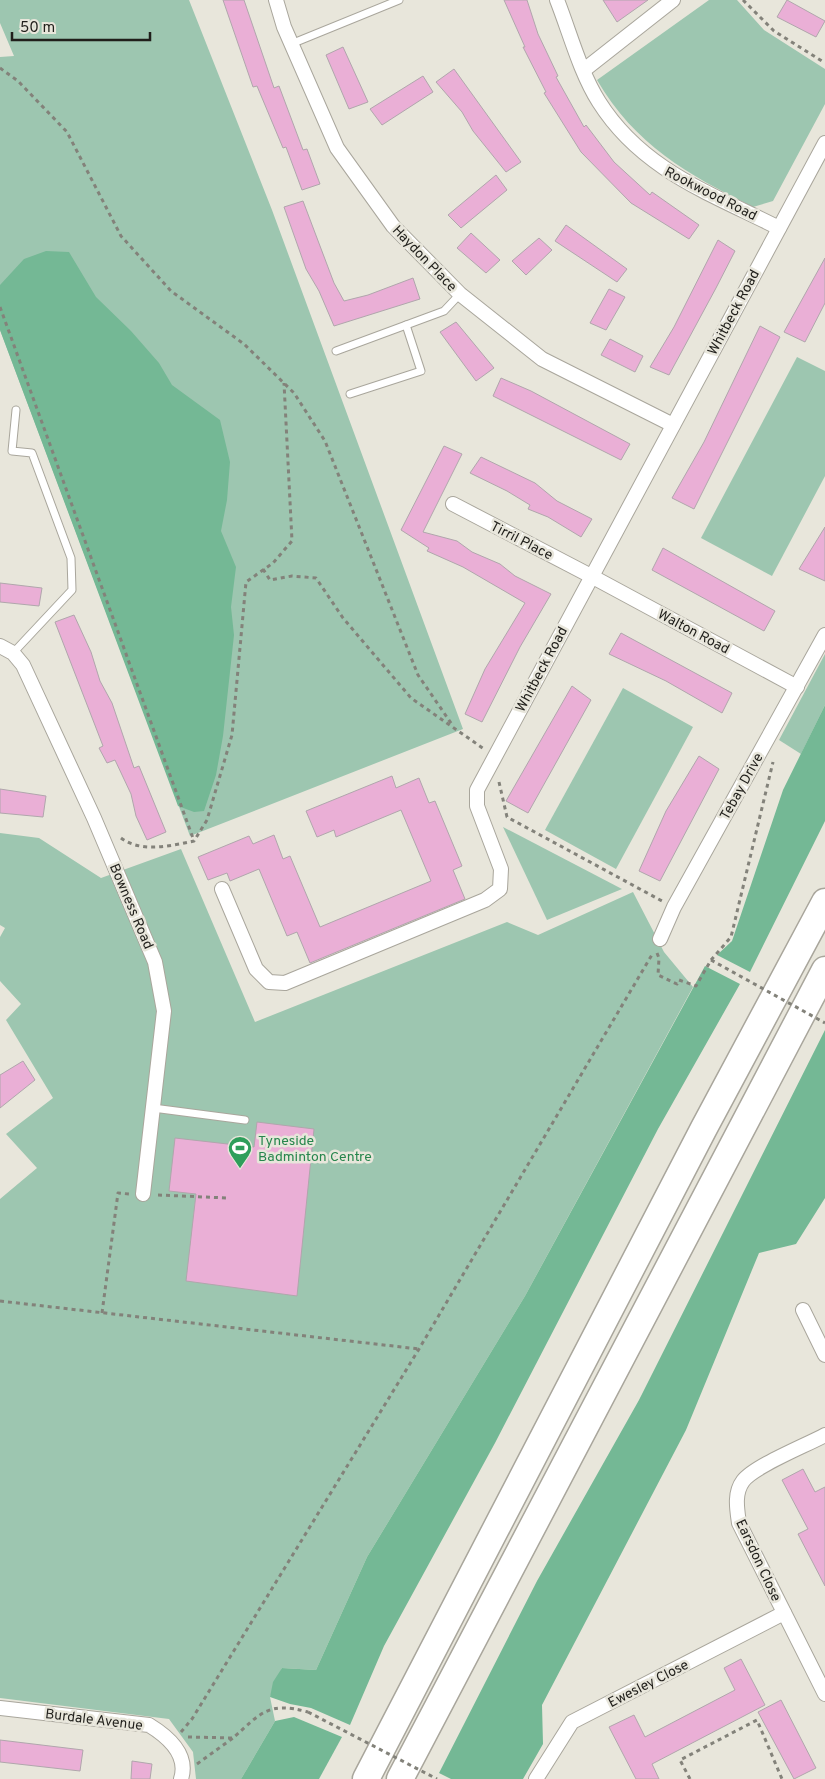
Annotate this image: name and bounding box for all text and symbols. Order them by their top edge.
scale bar [12,10,150,42]
text: 50 m [20,19,55,38]
street label: Rookwood Road [661,164,759,225]
street label: Haydon Place [388,222,460,296]
street label: Whitbeck Road [705,267,764,358]
street label: Tirril Place [487,518,555,564]
street label: Walton Road [654,606,732,658]
street label: Whitbeck Road [513,624,572,715]
street label: Tebay Drive [717,750,768,823]
street label: Bowness Road [105,861,156,952]
place label: Tyneside Badminton Centre [258,1133,372,1166]
sports icon: Tyneside Badminton Centre [227,1135,253,1169]
street label: Earsdon Close [731,1517,784,1604]
street label: Ewesley Close [606,1657,692,1712]
street label: Burdale Avenue [44,1706,144,1735]

